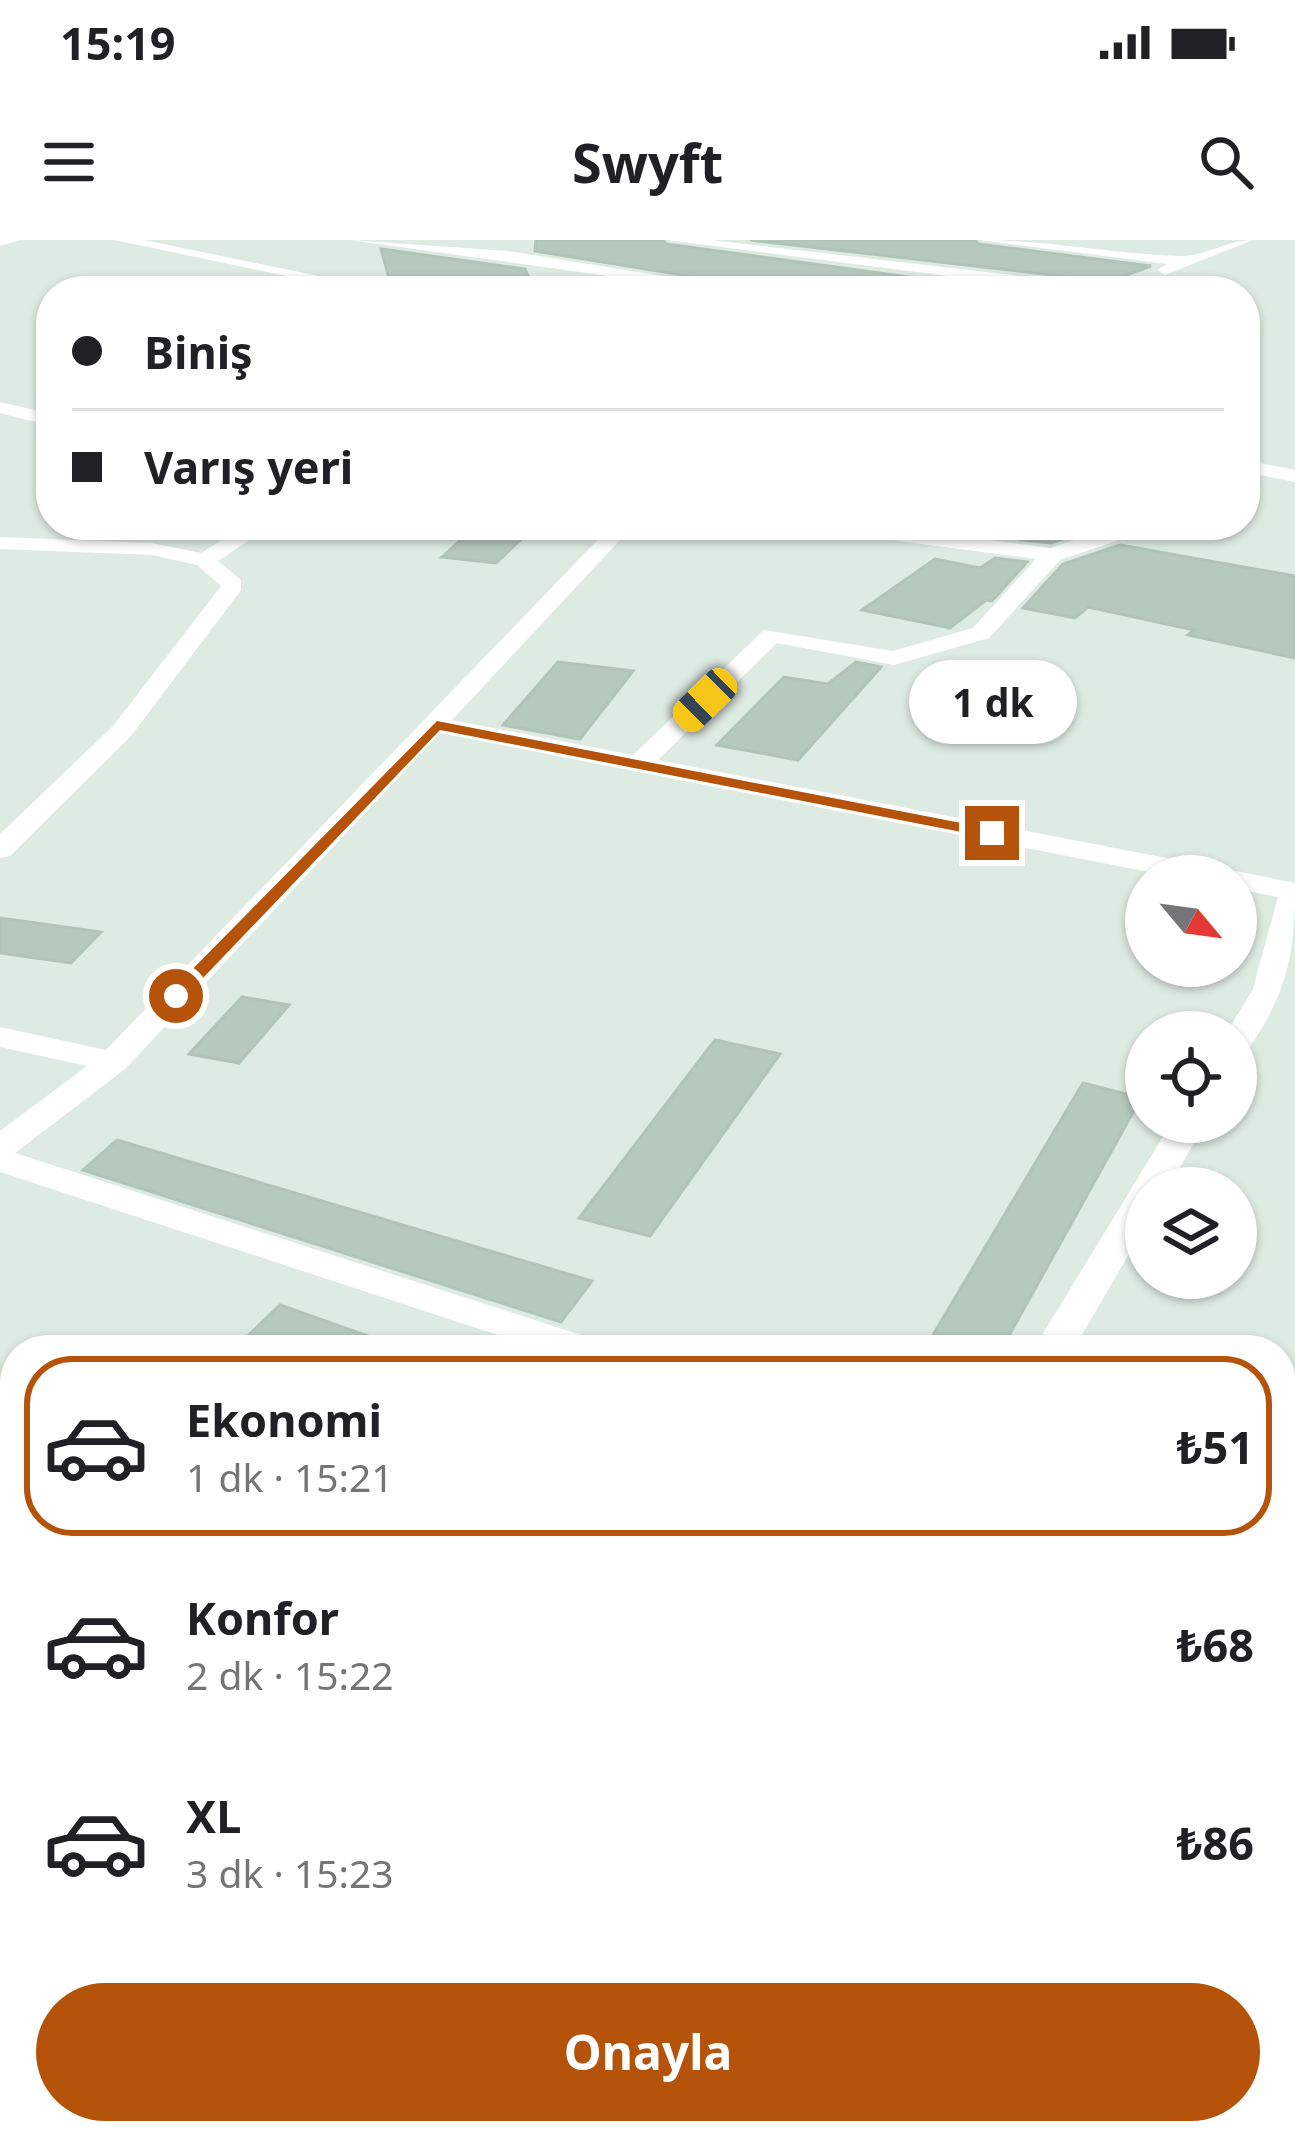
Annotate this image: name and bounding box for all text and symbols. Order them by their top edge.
text: 15:19 [60,12,176,73]
text: Swyft [572,125,723,199]
icon: menu [36,129,102,195]
icon: search [1193,129,1259,195]
text: Biniş [144,321,253,382]
text: Varış yeri [144,436,353,497]
callout: 1 dk [908,659,1076,743]
car [667,662,743,738]
text: 1 dk [952,675,1034,728]
route end [965,806,1019,860]
north arrow [1125,855,1257,987]
map controls [1125,855,1257,1299]
route start [149,969,203,1023]
button: locate [1125,1011,1257,1143]
button: layers [1125,1167,1257,1299]
text: Ekonomi [186,1389,382,1450]
icon: car [42,1392,150,1500]
text: ₺51 [1177,1416,1254,1477]
text: 1 dk · 15:21 [186,1450,394,1503]
text: Konfor [186,1587,339,1648]
icon: car [42,1590,150,1698]
text: ₺68 [1177,1614,1254,1675]
text: 2 dk · 15:22 [186,1648,394,1701]
text: XL [186,1785,241,1846]
icon: car [42,1788,150,1896]
text: ₺86 [1177,1812,1254,1873]
text: 3 dk · 15:23 [186,1846,394,1899]
button: Onayla [36,1983,1260,2121]

